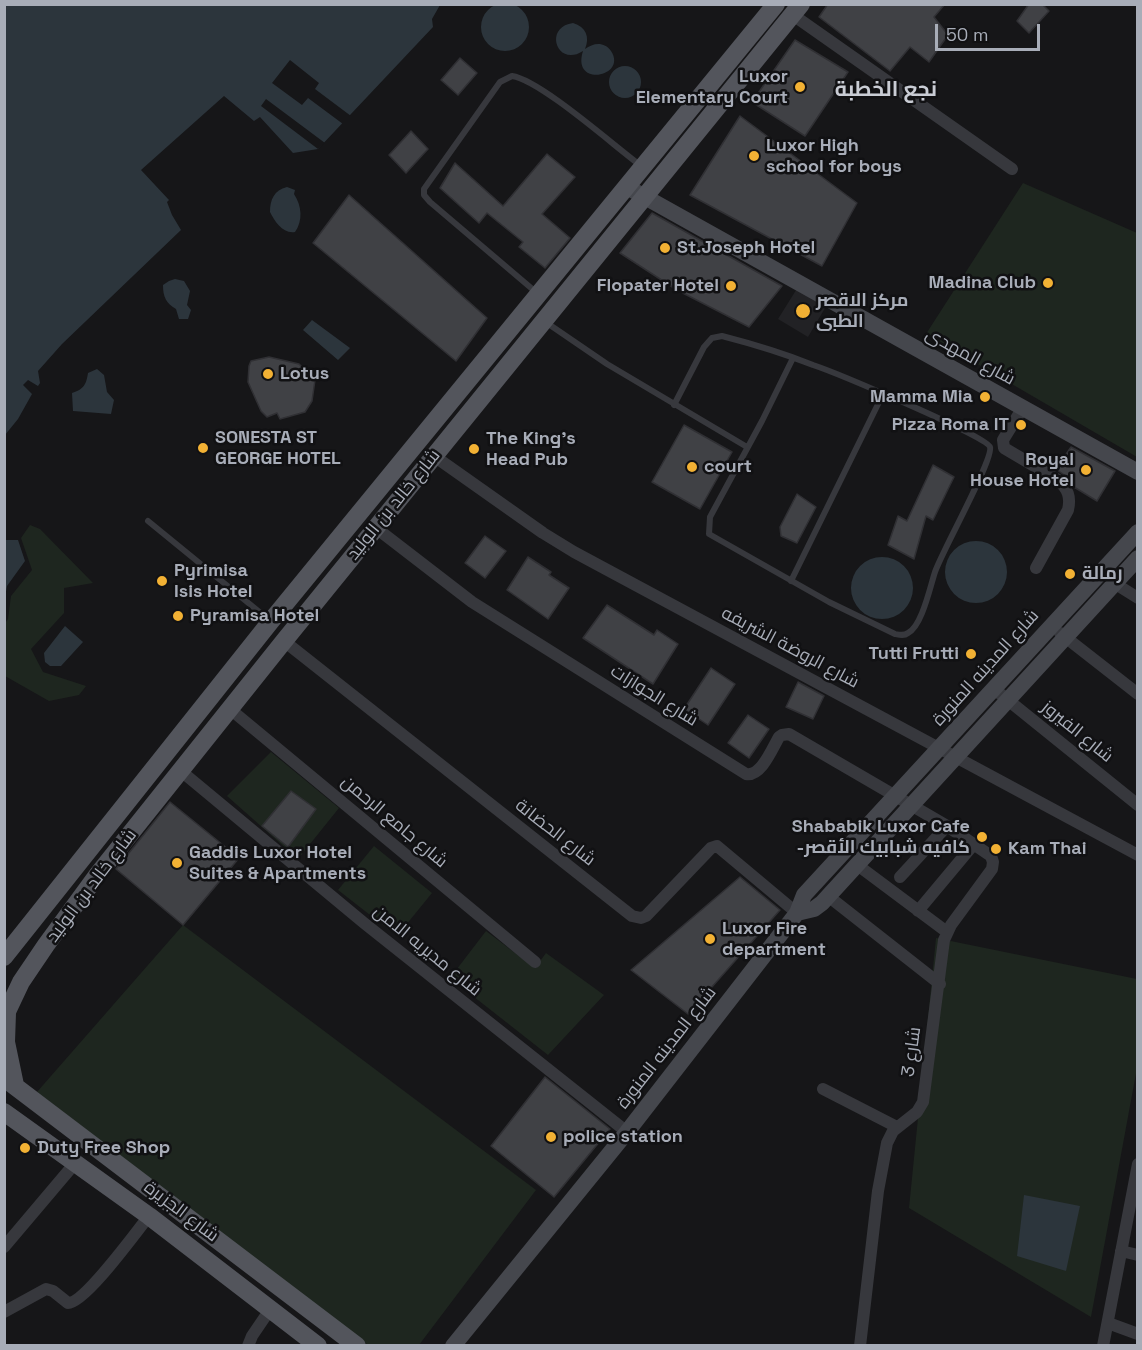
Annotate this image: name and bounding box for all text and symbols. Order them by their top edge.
scale bar [938,12,1043,50]
text: 50 m [946,23,988,46]
place label: Luxor Elementary Court [636,66,788,109]
district label: نجع الخطبة [835,77,937,103]
marker: Luxor Elementary Court [793,80,807,94]
place label: Luxor High school for boys [766,135,902,178]
marker: Luxor High school for boys [747,149,761,163]
place label: St.Joseph Hotel [677,237,815,259]
marker: St.Joseph Hotel [658,241,672,255]
place label: Madina Club [929,272,1036,294]
place label: Flopater Hotel [597,275,719,297]
marker: Madina Club [1041,276,1055,290]
marker: Flopater Hotel [724,279,738,293]
place label: مركز الاقصر الطبى [816,290,908,332]
marker: مركز الاقصر الطبى [794,302,812,320]
street label: شارع المهدى [921,324,1019,390]
place label: Lotus [280,363,329,385]
marker: Lotus [261,367,275,381]
place label: Mamma Mia [870,386,973,408]
marker: Mamma Mia [978,390,992,404]
place label: Pizza Roma IT [892,414,1009,436]
marker: Pizza Roma IT [1014,418,1028,432]
place label: SONESTA ST GEORGE HOTEL [215,427,341,470]
place label: The King's Head Pub [486,428,576,470]
marker: SONESTA ST GEORGE HOTEL [196,441,210,455]
marker: The King's Head Pub [467,442,481,456]
street label: شارع خالد بن الوليد [343,445,445,565]
place label: Royal House Hotel [970,449,1074,492]
place label: court [704,456,752,478]
marker: court [685,460,699,474]
marker: Royal House Hotel [1079,463,1093,477]
place label: Pyrimisa Isis Hotel [174,560,253,602]
place label: رمالة [1082,563,1123,585]
marker: رمالة [1063,567,1077,581]
marker: Pyrimisa Isis Hotel [155,574,169,588]
street label: شارع الروضة الشريفه [717,603,863,693]
place label: Pyramisa Hotel [190,605,319,627]
street label: شارع المدينه المنورة [928,605,1044,731]
marker: Pyramisa Hotel [171,609,185,623]
place label: Tutti Frutti [868,643,959,665]
marker: Tutti Frutti [964,647,978,661]
street label: شارع الجوازات [606,661,702,731]
street label: شارع الفيروز [1037,697,1117,767]
street label: شارع جامع الرحمن [336,771,452,873]
street label: شارع الحضانة [511,795,599,871]
place label: Shababik Luxor Cafe -كافيه شبابيك الأقصر [792,816,970,858]
street label: شارع خالد بن الوليد [42,825,142,947]
marker: Shababik Luxor Cafe -كافيه شبابيك الأقصر [975,830,989,844]
place label: Kam Thai [1008,838,1086,860]
place label: Gaddis Luxor Hotel Suites & Apartments [189,842,366,884]
marker: Kam Thai [989,842,1003,856]
marker: Gaddis Luxor Hotel Suites & Apartments [170,856,184,870]
street label: شارع مديريه الامن [369,901,485,1001]
place label: Luxor Fire department [722,918,826,960]
marker: Luxor Fire department [703,932,717,946]
street label: شارع المدينه المنورة [613,983,721,1113]
street label: شارع 3 [898,1026,926,1078]
place label: police station [563,1126,683,1148]
marker: police station [544,1130,558,1144]
place label: Duty Free Shop [37,1137,170,1159]
marker: Duty Free Shop [18,1141,32,1155]
street label: شارع الجزيرة [139,1177,223,1247]

